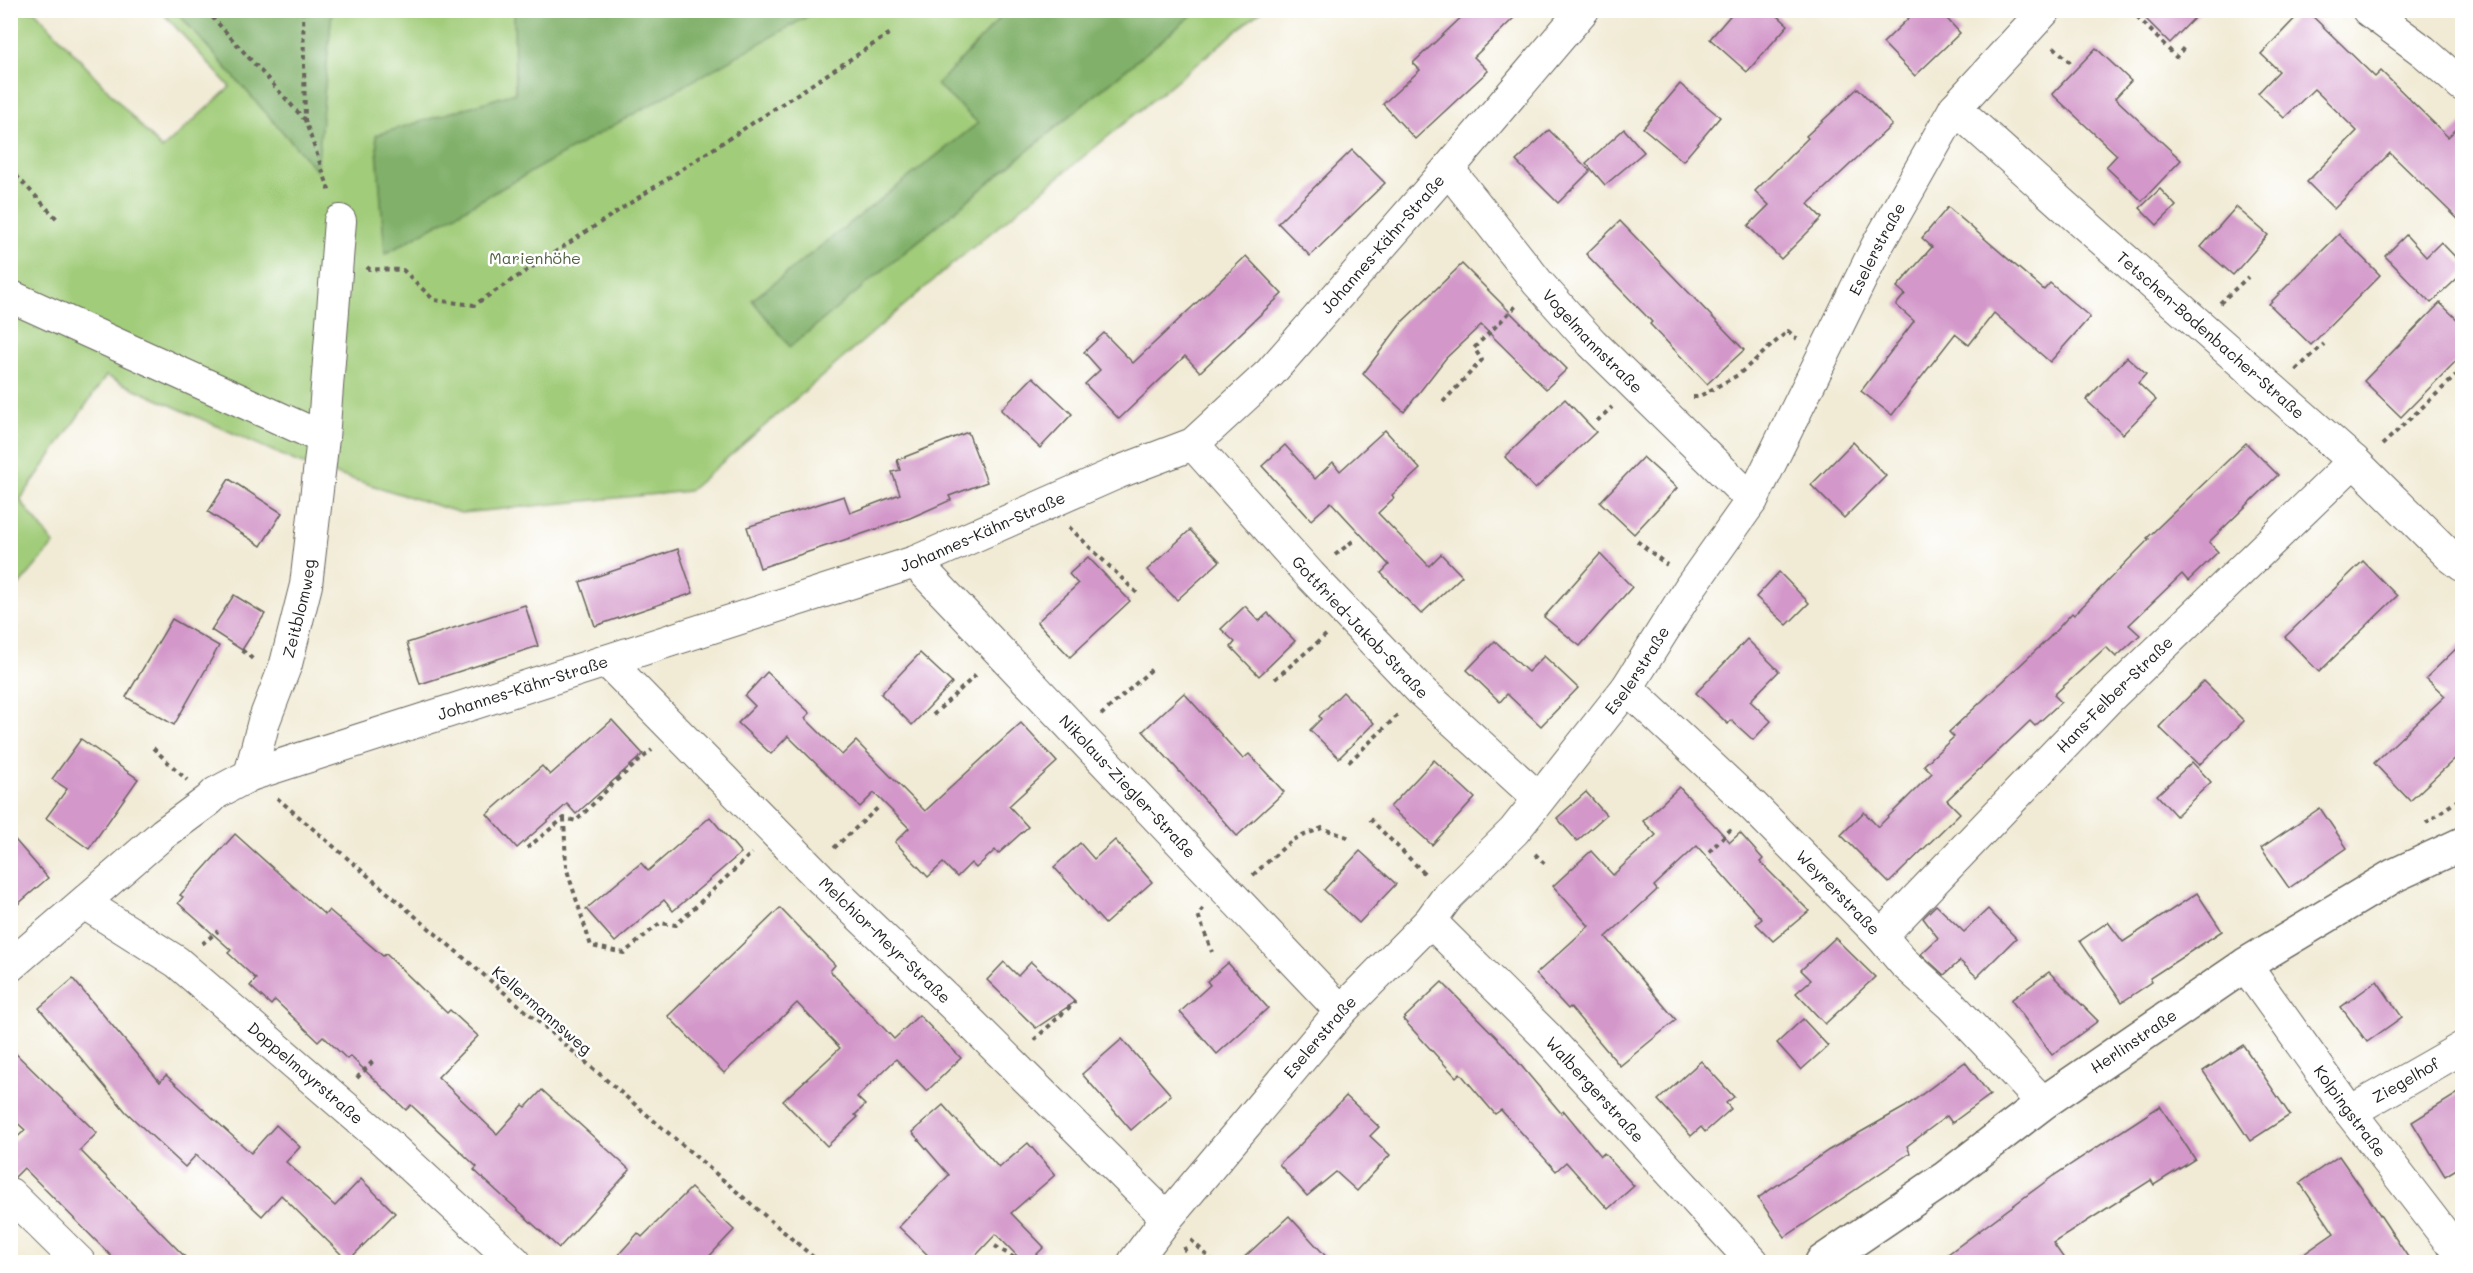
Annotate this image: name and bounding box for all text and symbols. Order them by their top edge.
street label: Johannes-Kähn-Straße [1316,170,1449,318]
street label: Eselerstraße [1844,199,1909,298]
street label: Tetschen-Bodenbacher-Straße [2113,246,2309,423]
park label: Marienhöhe [489,247,581,268]
street label: Vogelmannstraße [1538,284,1648,397]
street label: Johannes-Kähn-Straße [897,486,1068,576]
street label: Gottfried-Jakob-Straße [1288,551,1433,703]
street label: Zeitblomweg [277,558,319,660]
street label: Eselerstraße [1599,622,1673,718]
street label: Hans-Felber-Straße [2051,631,2177,757]
street label: Johannes-Kähn-Straße [435,650,611,724]
street label: Nikolaus-Ziegler-Straße [1055,710,1201,862]
street label: Weyrerstraße [1792,845,1885,939]
street label: Melchior-Meyr-Straße [815,872,956,1008]
street label: Kellermannsweg [488,961,597,1059]
street label: Eselerstraße [1278,991,1360,1082]
street label: Herlinstraße [2086,1004,2180,1078]
street label: Doppelmayrstraße [244,1017,368,1128]
street label: Walbergerstraße [1542,1032,1649,1147]
street label: Ziegelhof [2368,1052,2443,1107]
street label: Kolpingstraße [2310,1061,2392,1161]

